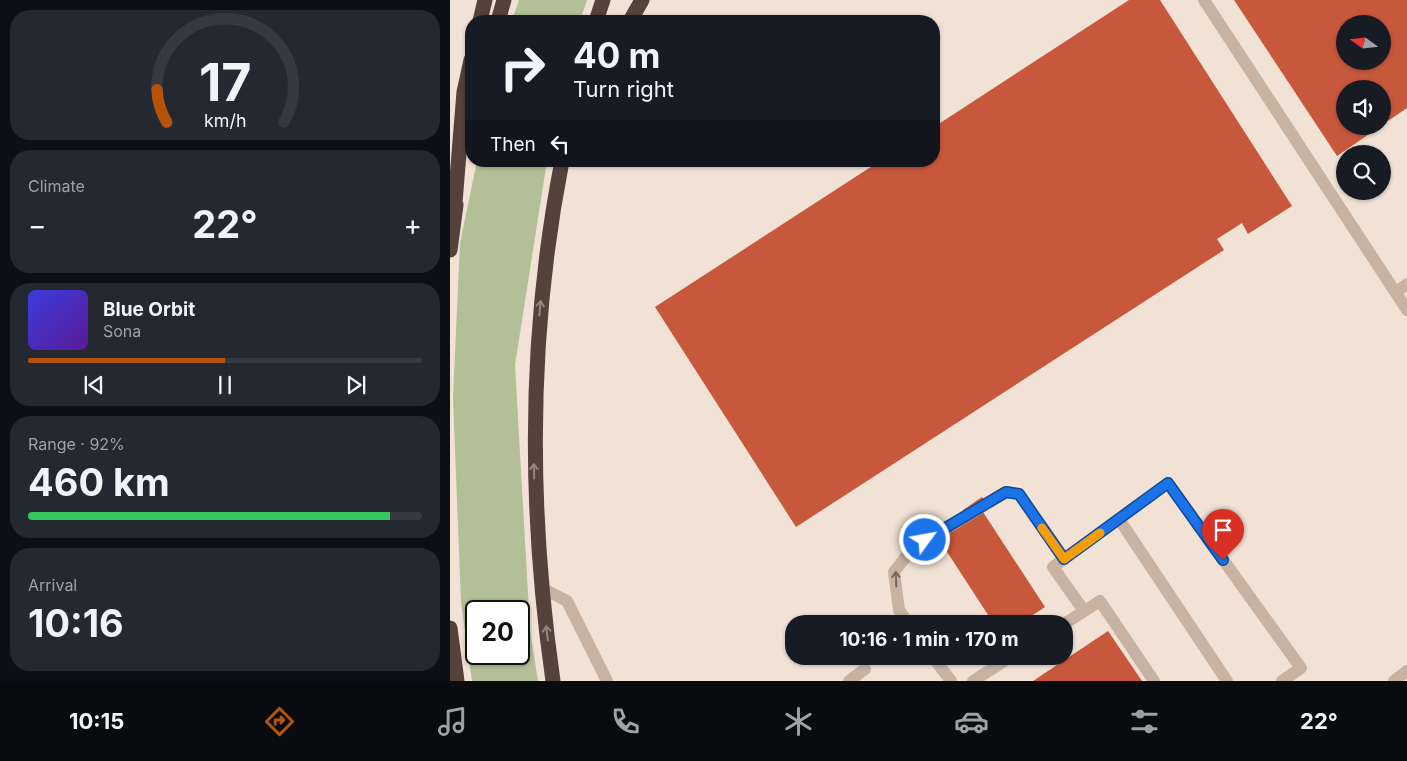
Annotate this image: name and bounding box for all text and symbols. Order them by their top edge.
north arrow [1336,15,1391,70]
map controls [1336,15,1391,200]
text: 40 m [573,34,661,76]
icon: right [490,35,555,100]
text: 17 [199,51,251,114]
text: Turn right [573,76,674,102]
button: sound [1336,80,1391,135]
text: km/h [204,110,246,131]
icon: left [546,130,574,158]
text: Then [490,133,536,156]
button: search [1336,145,1391,200]
text: Climate [28,176,85,196]
text: 22° [192,201,258,247]
text: − [28,208,47,242]
text: + [403,208,422,242]
text: Blue Orbit [103,298,195,321]
one-way arrow [535,301,545,317]
text: Sona [103,321,141,341]
icon: previous [80,371,108,399]
icon: pause [211,371,239,399]
icon: next [342,371,370,399]
text: Range · 92% [28,434,125,454]
text: 460 km [28,459,170,505]
one-way arrow [529,463,539,479]
pin [1202,509,1244,560]
position arrow [898,513,950,565]
icon: arrive [1209,516,1237,544]
one-way arrow [891,571,901,587]
text: Arrival [28,575,77,595]
text: 10:16 [28,600,124,646]
speed limit sign: 20 [465,600,530,665]
one-way arrow [542,625,552,641]
text: 10:16 · 1 min · 170 m [839,628,1019,651]
icon: directions [262,704,297,739]
icon: music [435,704,470,739]
icon: phone [608,704,643,739]
icon: climate [781,704,816,739]
icon: car [954,704,989,739]
icon: filters [1127,704,1162,739]
text: 10:15 [69,708,124,734]
text: 22° [1300,708,1338,734]

